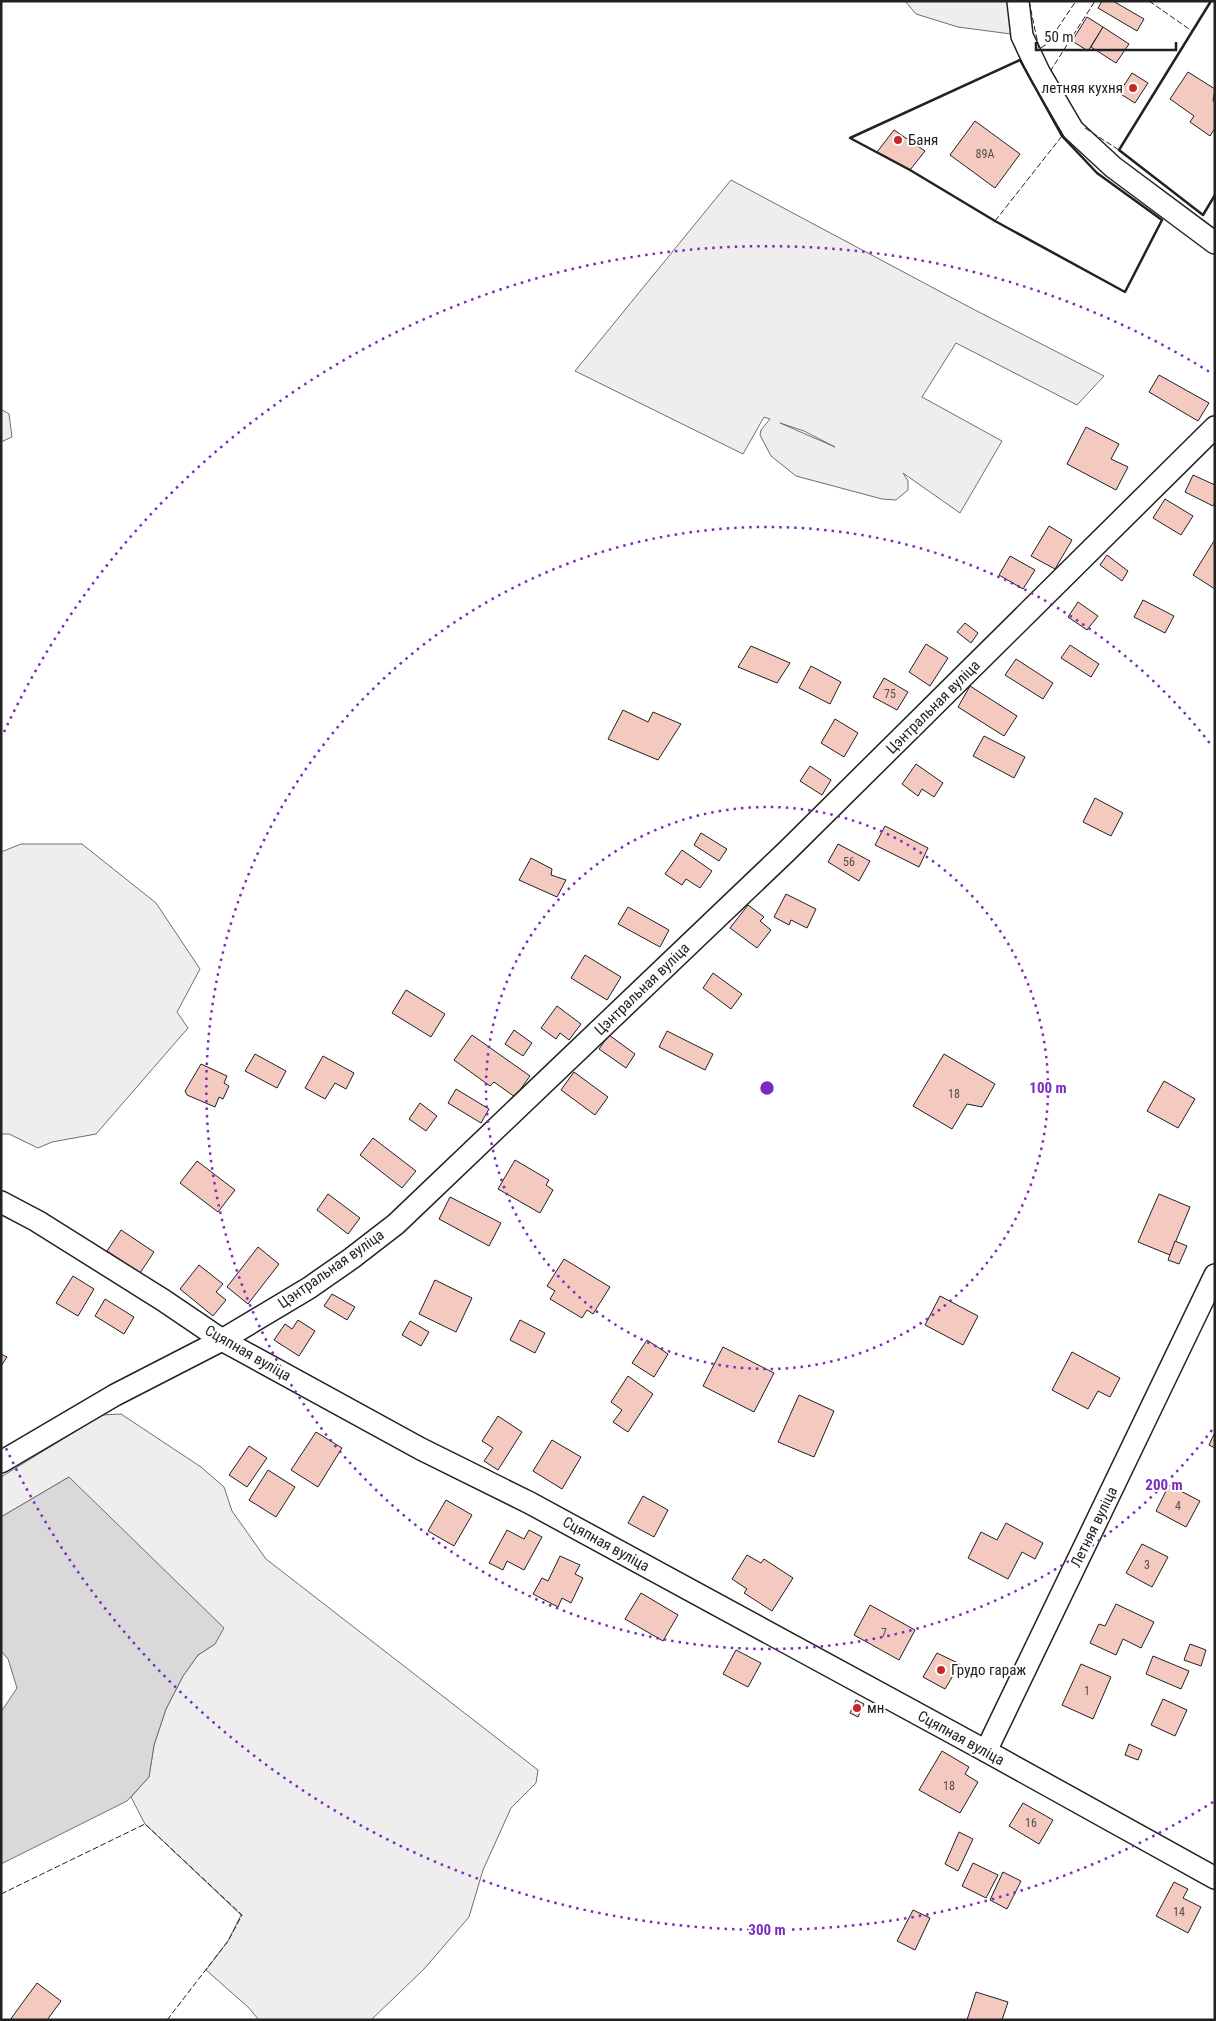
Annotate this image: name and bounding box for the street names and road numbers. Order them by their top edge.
street label: Цэнтральная вуліца [882,656,984,758]
street label: Цэнтральная вуліца [591,939,693,1039]
street label: Цэнтральная вуліца [275,1226,387,1312]
street label: Сцяпная вуліца [202,1321,294,1385]
street label: Летняя вуліца [1067,1484,1121,1570]
street label: Сцяпная вуліца [559,1513,653,1575]
street label: Сцяпная вуліца [914,1707,1008,1769]

